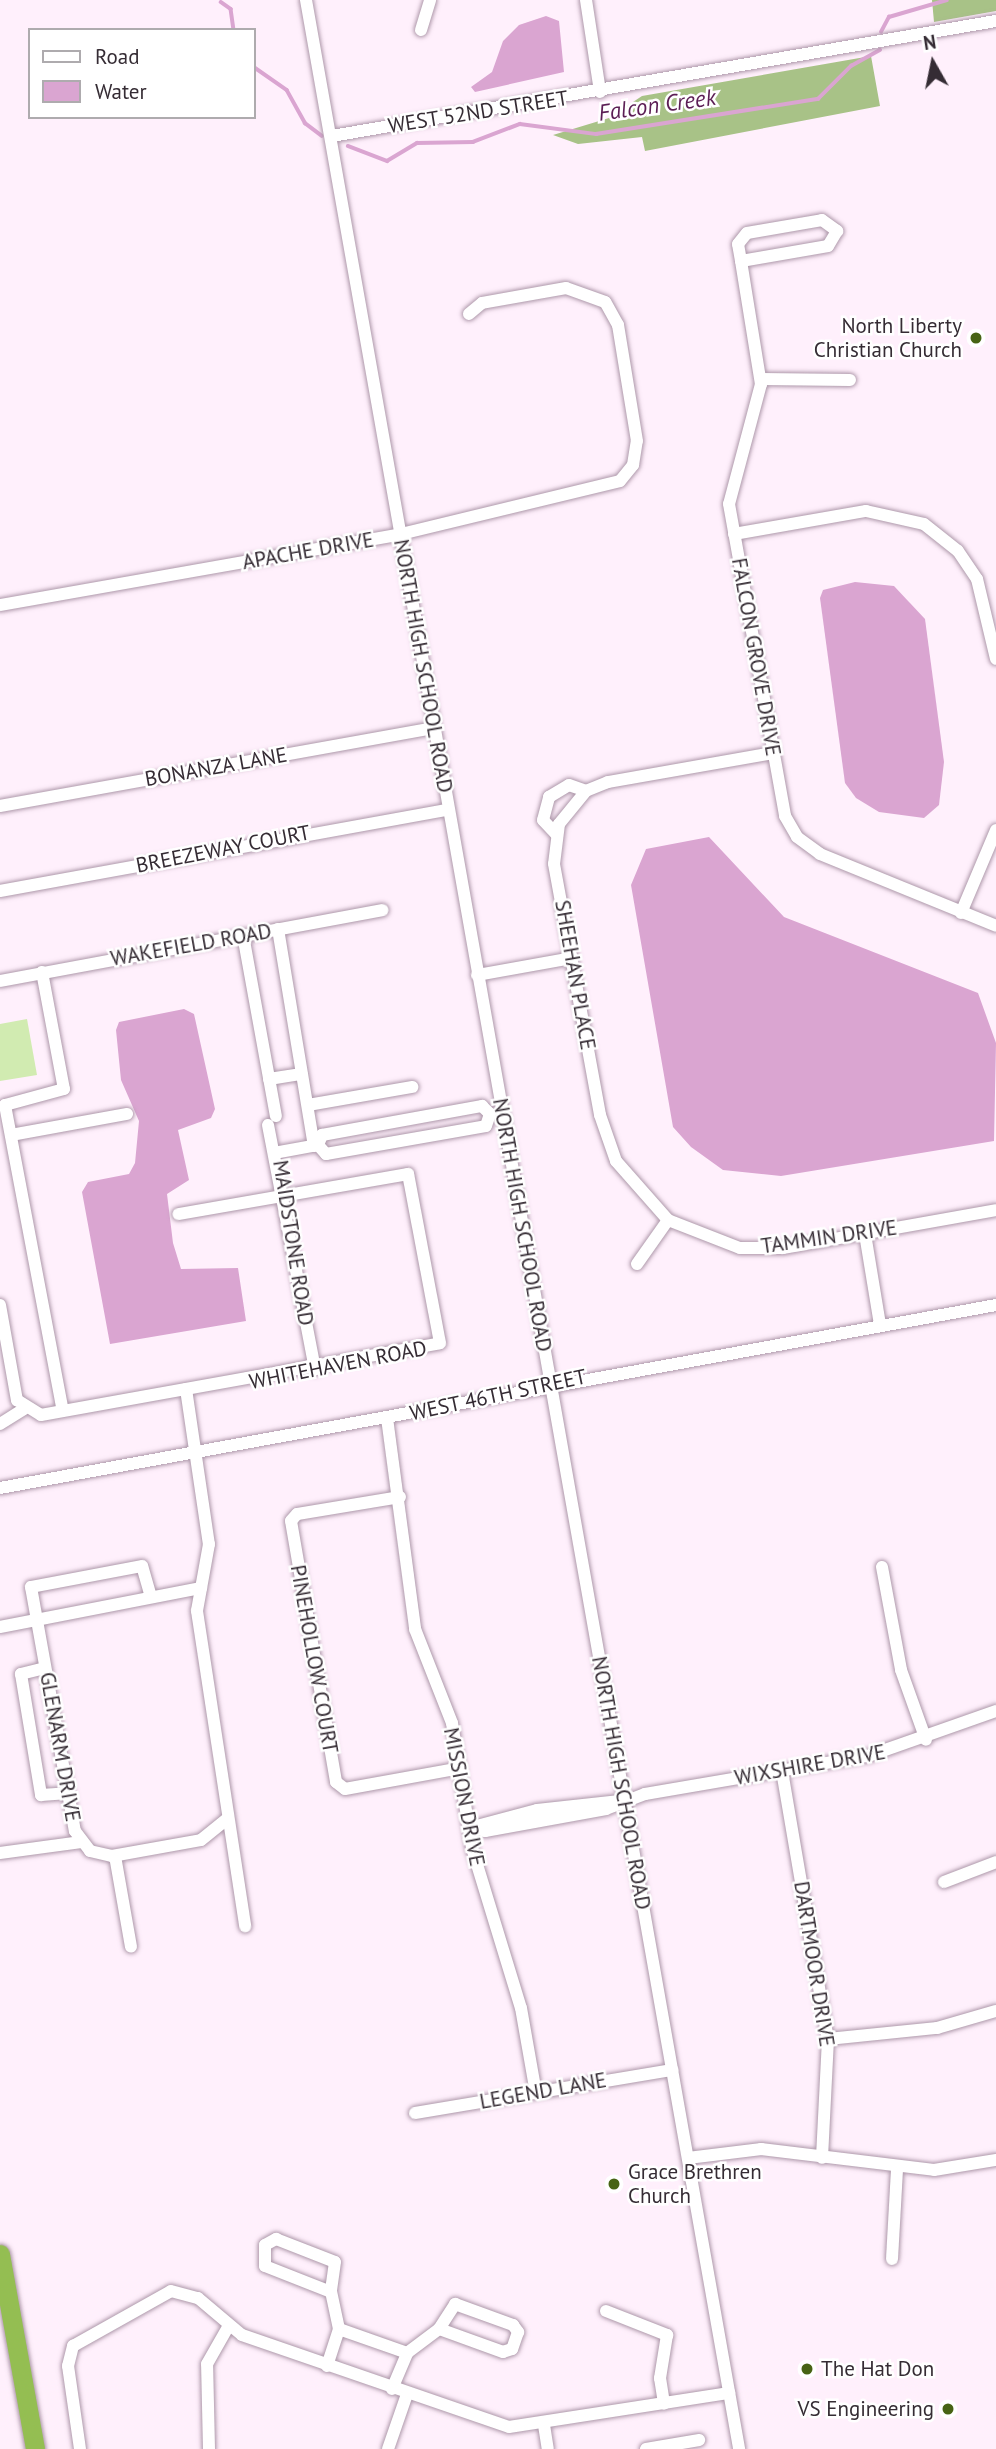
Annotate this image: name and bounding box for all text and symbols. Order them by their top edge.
legend [28,28,256,119]
north arrow [898,28,968,98]
text: N [922,29,938,55]
text: Road [95,43,139,70]
text: Water [95,78,147,105]
water label: Falcon Creek [596,83,718,127]
street label: WEST 52ND STREET [386,85,570,139]
place label: North Liberty Christian Church [814,313,962,363]
marker: North Liberty Christian Church [968,330,984,346]
street label: APACHE DRIVE [240,527,376,575]
street label: NORTH HIGH SCHOOL ROAD [388,537,458,795]
street label: FALCON GROVE DRIVE [726,556,786,758]
street label: BONANZA LANE [143,742,289,792]
street label: BREEZEWAY COURT [134,820,312,878]
street label: SHEEHAN PLACE [549,898,601,1052]
street label: WAKEFIELD ROAD [109,918,273,972]
street label: NORTH HIGH SCHOOL ROAD [487,1096,557,1354]
street label: MAIDSTONE ROAD [267,1158,319,1328]
street label: TAMMIN DRIVE [759,1215,899,1259]
street label: WHITEHAVEN ROAD [247,1335,429,1395]
street label: WEST 46TH STREET [407,1364,589,1426]
street label: PINEHOLLOW COURT [285,1563,343,1755]
street label: NORTH HIGH SCHOOL ROAD [586,1654,656,1912]
street label: GLENARM DRIVE [34,1670,86,1824]
street label: MISSION DRIVE [438,1726,490,1868]
street label: WIXSHIRE DRIVE [733,1739,887,1791]
street label: DARTMOOR DRIVE [788,1879,840,2049]
street label: LEGEND LANE [478,2067,608,2115]
place label: Grace Brethren Church [628,2159,762,2209]
marker: Grace Brethren Church [606,2176,622,2192]
place label: The Hat Don [821,2356,934,2382]
marker: The Hat Don [799,2361,815,2377]
place label: VS Engineering [798,2396,934,2422]
marker: VS Engineering [940,2401,956,2417]

